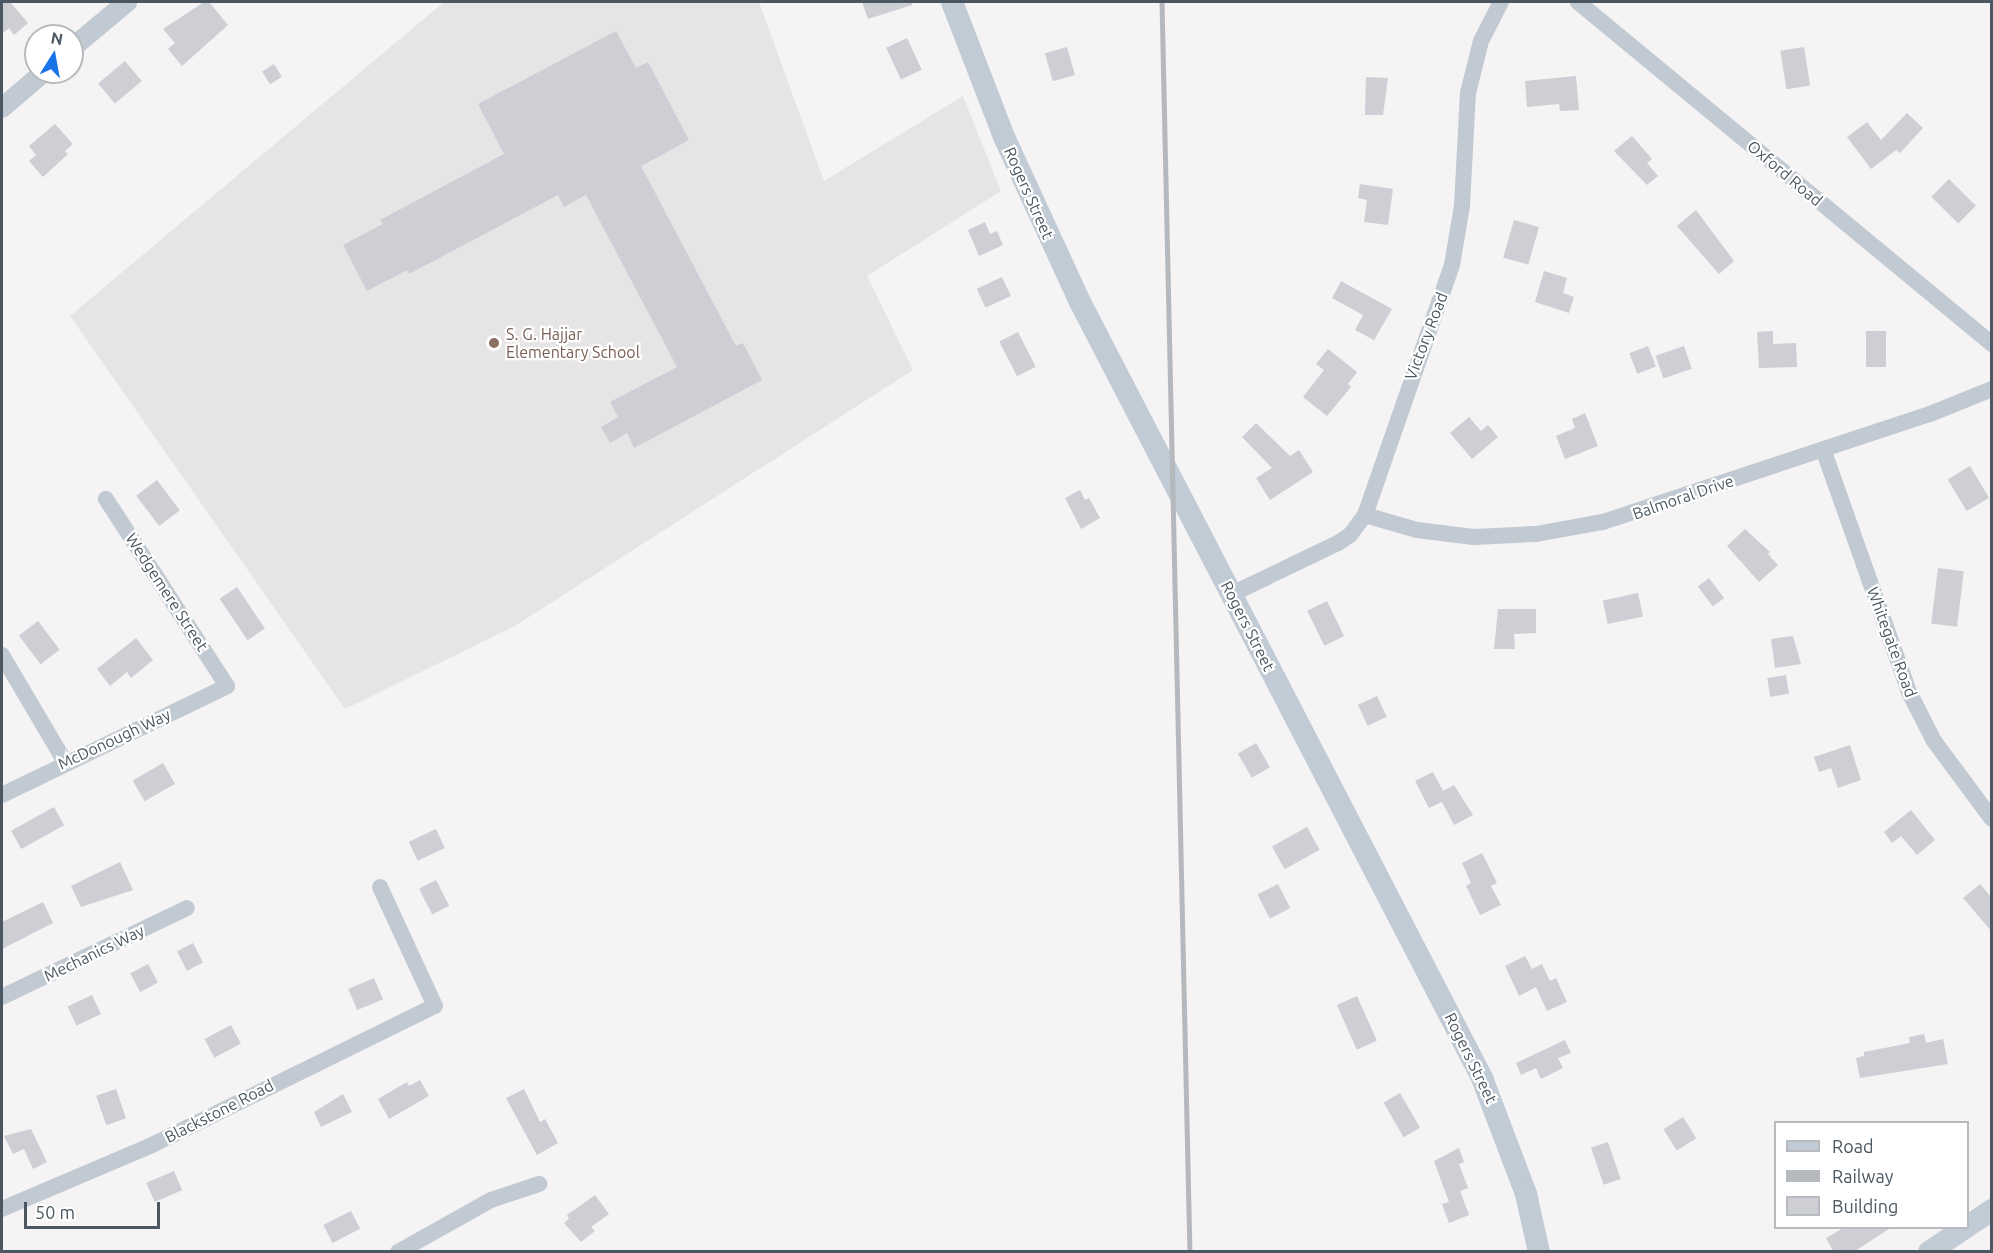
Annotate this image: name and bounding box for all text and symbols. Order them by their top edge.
north arrow [24,24,84,84]
text: N [49,28,65,48]
street label: Oxford Road [1744,136,1826,210]
street label: Rogers Street [1000,144,1058,242]
street label: Victory Road [1401,289,1451,383]
place label: S. G. Hajjar Elementary School [506,324,640,362]
marker: S. G. Hajjar Elementary School [487,336,501,350]
street label: Balmoral Drive [1630,471,1736,523]
street label: Wedgemere Street [122,529,212,655]
street label: Rogers Street [1217,578,1279,674]
street label: Whitegate Road [1863,584,1921,700]
street label: McDonough Way [55,705,173,773]
street label: Mechanics Way [41,920,147,986]
street label: Rogers Street [1441,1009,1501,1107]
street label: Blackstone Road [162,1075,276,1147]
legend [1774,1121,1969,1229]
text: Road [1832,1136,1874,1156]
text: Railway [1832,1166,1893,1186]
scale bar [27,1190,164,1228]
text: Building [1832,1196,1898,1216]
text: 50 m [35,1202,75,1222]

